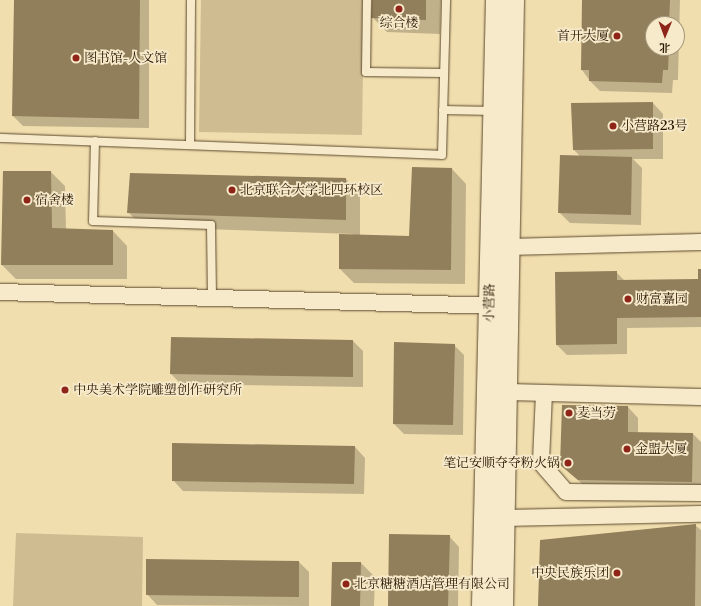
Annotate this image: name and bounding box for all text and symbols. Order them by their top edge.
marker: 综合楼 [394,4,404,14]
place label: 综合楼 [380,15,418,31]
north arrow [645,16,685,56]
place label: 首开大厦 [557,28,609,44]
marker: 首开大厦 [612,31,622,41]
text: 北 [659,40,670,54]
place label: 图书馆-人文馆 [84,50,167,66]
marker: 图书馆-人文馆 [71,53,81,63]
place label: 小营路23号 [621,118,688,134]
marker: 小营路23号 [608,121,618,131]
place label: 北京联合大学北四环校区 [240,182,383,198]
marker: 北京联合大学北四环校区 [227,185,237,195]
place label: 宿舍楼 [35,192,74,208]
marker: 宿舍楼 [22,195,32,205]
street label: 小营路 [482,283,498,323]
place label: 财富嘉园 [636,291,688,307]
marker: 财富嘉园 [623,294,633,304]
place label: 中央美术学院雕塑创作研究所 [73,382,242,398]
marker: 中央美术学院雕塑创作研究所 [60,385,70,395]
place label: 麦当劳 [577,405,616,421]
marker: 麦当劳 [564,408,574,418]
place label: 金盟大厦 [635,441,687,457]
marker: 金盟大厦 [622,444,632,454]
place label: 笔记安顺夺夺粉火锅 [443,455,560,471]
marker: 笔记安顺夺夺粉火锅 [563,458,573,468]
place label: 中央民族乐团 [531,565,609,581]
marker: 中央民族乐团 [612,568,622,578]
place label: 北京糖糖酒店管理有限公司 [354,576,510,592]
marker: 北京糖糖酒店管理有限公司 [341,579,351,589]

